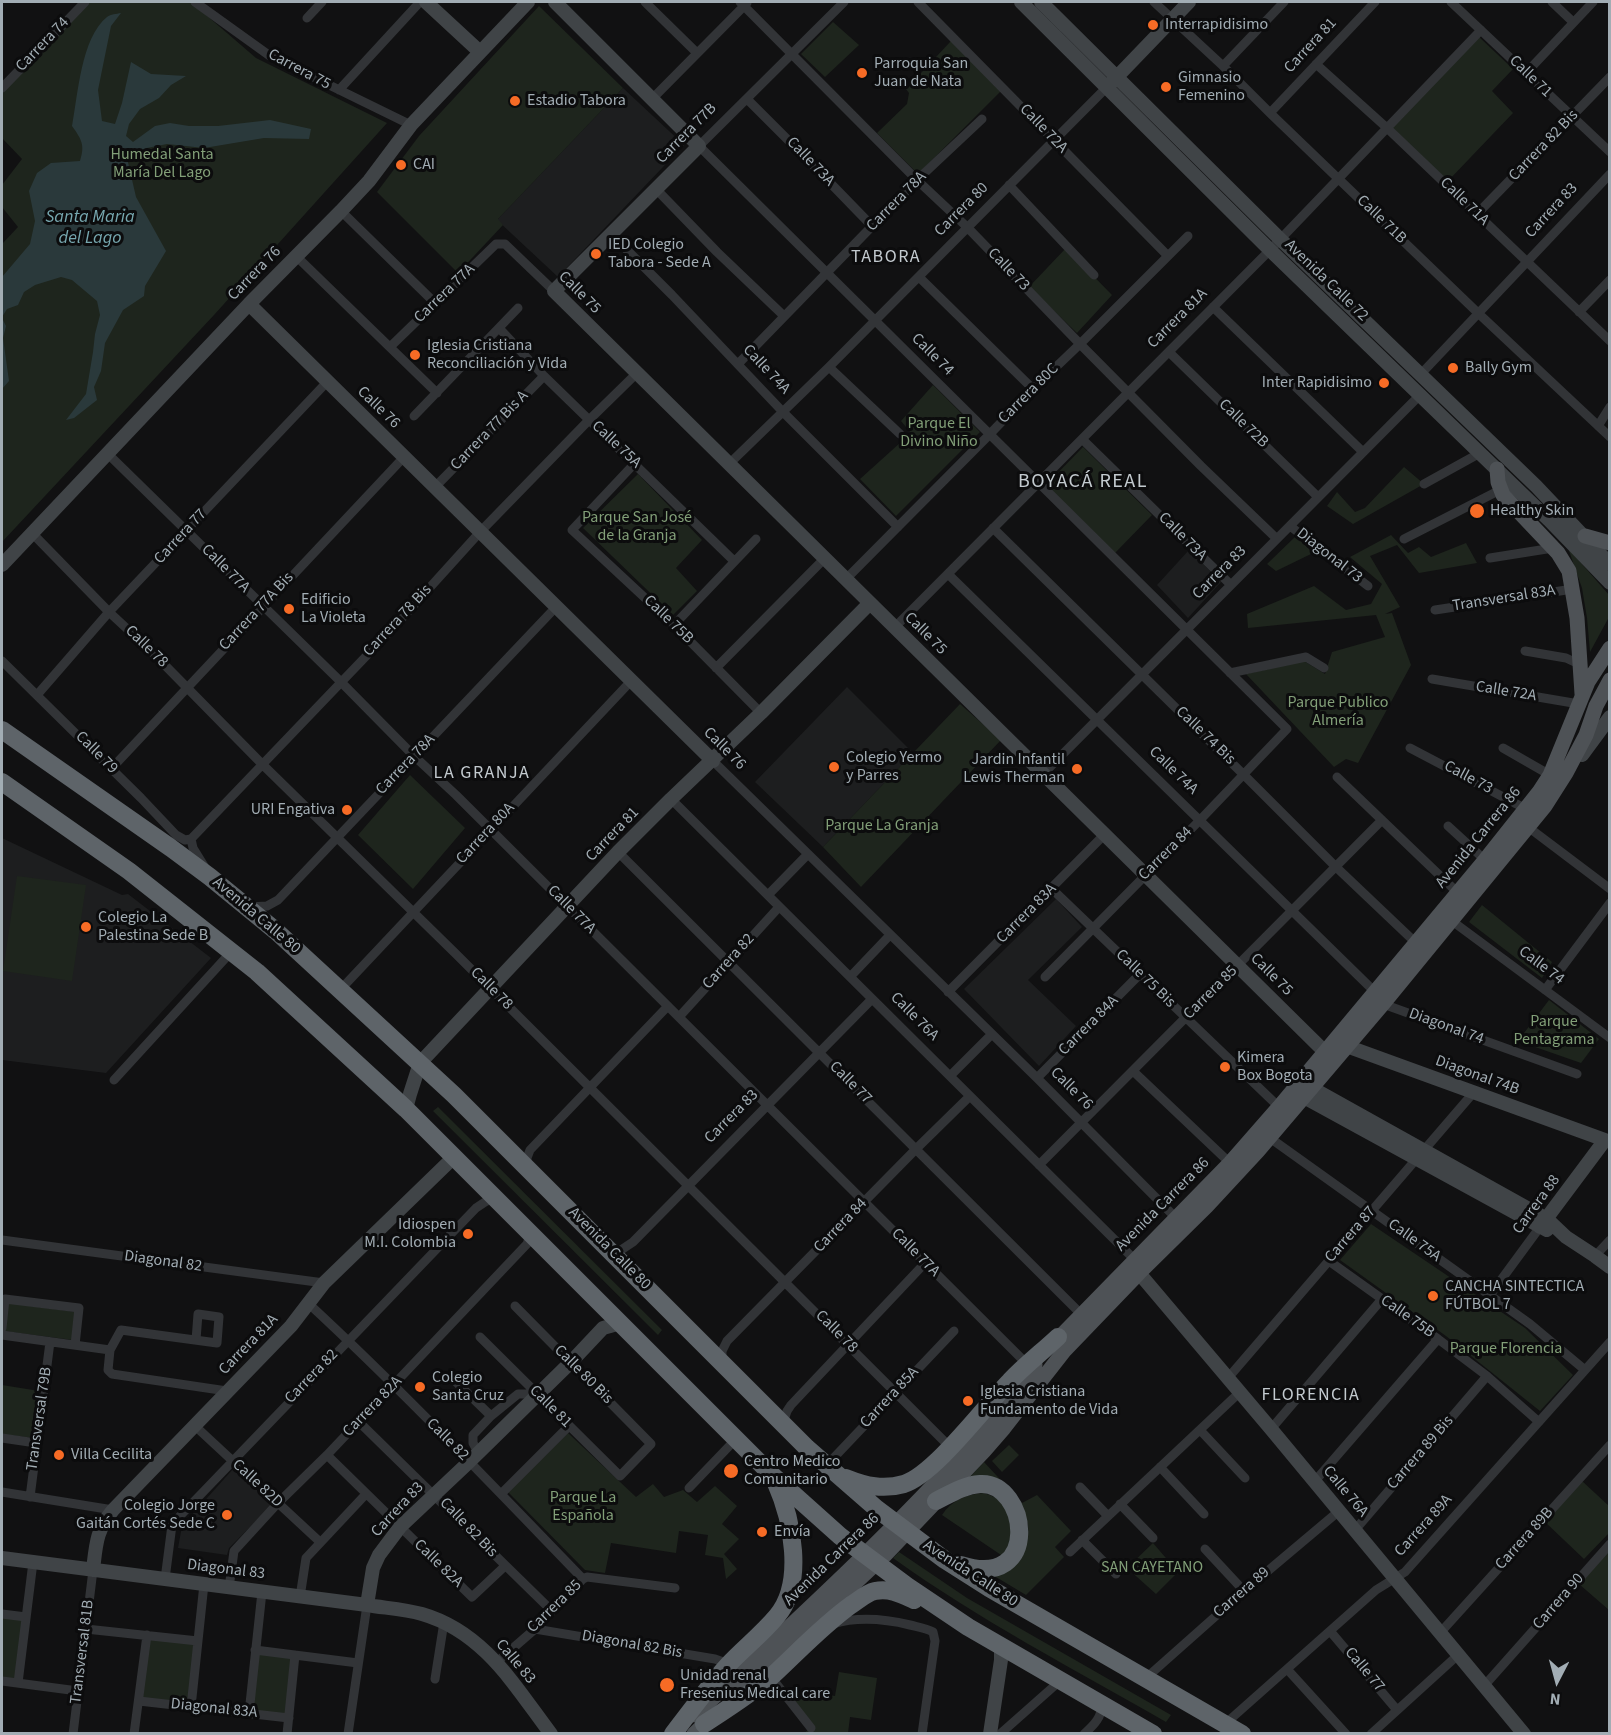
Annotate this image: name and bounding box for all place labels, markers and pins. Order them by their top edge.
place label: Interrapidisimo [1165,15,1268,35]
marker: Interrapidisimo [1146,18,1160,32]
place label: Parroquia San Juan de Nata [874,54,968,92]
marker: Parroquia San Juan de Nata [855,66,869,80]
place label: Gimnasio Femenino [1178,68,1245,106]
marker: Gimnasio Femenino [1159,80,1173,94]
place label: Estadio Tabora [527,91,626,111]
marker: Estadio Tabora [508,94,522,108]
place label: CAI [413,155,435,175]
marker: CAI [394,158,408,172]
place label: IED Colegio Tabora - Sede A [608,235,711,273]
marker: IED Colegio Tabora - Sede A [589,247,603,261]
place label: Iglesia Cristiana Reconciliación y Vida [427,336,567,374]
marker: Iglesia Cristiana Reconciliación y Vida [408,348,422,362]
place label: Bally Gym [1465,358,1532,378]
marker: Bally Gym [1446,361,1460,375]
place label: Inter Rapidisimo [1262,373,1372,393]
marker: Inter Rapidisimo [1377,376,1391,390]
place label: Healthy Skin [1490,501,1574,521]
marker: Healthy Skin [1468,502,1486,520]
place label: Edificio La Violeta [301,590,366,628]
marker: Edificio La Violeta [282,602,296,616]
place label: Colegio Yermo y Parres [846,748,942,786]
place label: Jardin Infantil Lewis Therman [963,750,1065,788]
marker: Colegio Yermo y Parres [827,760,841,774]
marker: Jardin Infantil Lewis Therman [1070,762,1084,776]
place label: URI Engativa [251,800,335,820]
marker: URI Engativa [340,803,354,817]
place label: Colegio La Palestina Sede B [98,908,208,946]
marker: Colegio La Palestina Sede B [79,920,93,934]
place label: Kimera Box Bogota [1237,1048,1313,1086]
marker: Kimera Box Bogota [1218,1060,1232,1074]
place label: Idiospen M.I. Colombia [364,1215,456,1253]
marker: Idiospen M.I. Colombia [461,1227,475,1241]
place label: CANCHA SINTECTICA FÚTBOL 7 [1445,1277,1584,1315]
marker: CANCHA SINTECTICA FÚTBOL 7 [1426,1289,1440,1303]
place label: Colegio Santa Cruz [432,1368,504,1406]
marker: Colegio Santa Cruz [413,1380,427,1394]
place label: Iglesia Cristiana Fundamento de Vida [980,1382,1118,1420]
marker: Iglesia Cristiana Fundamento de Vida [961,1394,975,1408]
place label: Villa Cecilita [71,1445,152,1465]
marker: Villa Cecilita [52,1448,66,1462]
place label: Centro Medico Comunitario [744,1452,841,1490]
marker: Centro Medico Comunitario [722,1462,740,1480]
place label: Colegio Jorge Gaitán Cortés Sede C [76,1496,215,1534]
marker: Colegio Jorge Gaitán Cortés Sede C [220,1508,234,1522]
place label: Envía [774,1522,811,1542]
marker: Envía [755,1525,769,1539]
place label: Unidad renal Fresenius Medical care [680,1666,830,1704]
marker: Unidad renal Fresenius Medical care [658,1676,676,1694]

